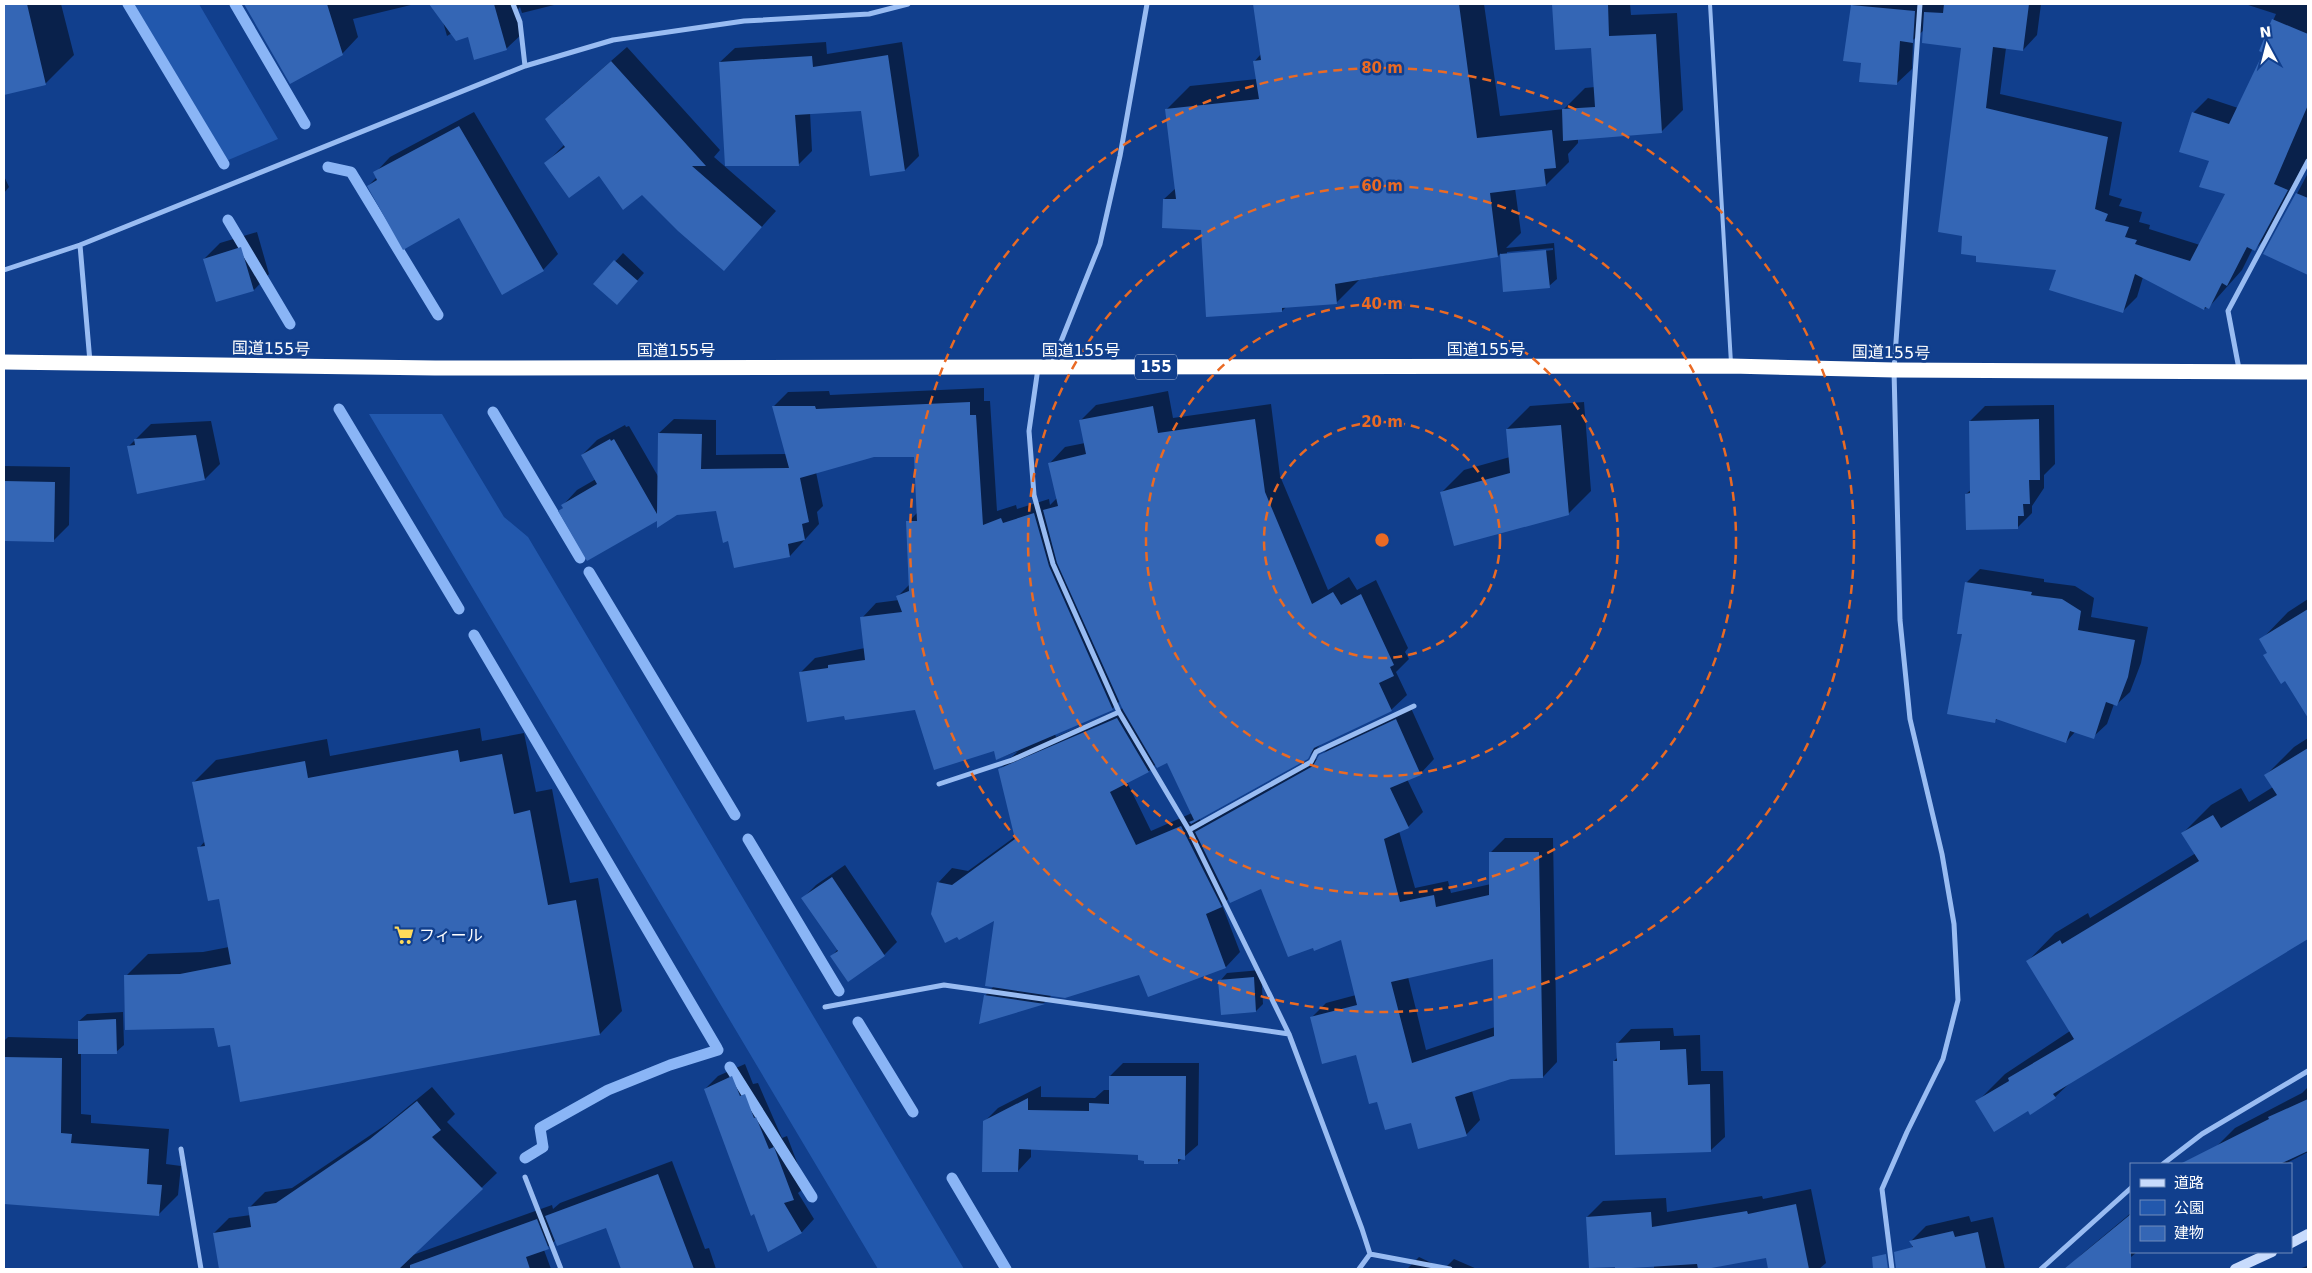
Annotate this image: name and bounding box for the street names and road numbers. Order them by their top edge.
street label: 国道155号 [232,338,310,359]
street label: 国道155号 [1447,340,1525,359]
street label: 国道155号 [637,341,715,360]
street label: 国道155号 [1042,341,1120,360]
street label: 国道155号 [1852,342,1930,363]
road number: 155 [1135,354,1177,380]

